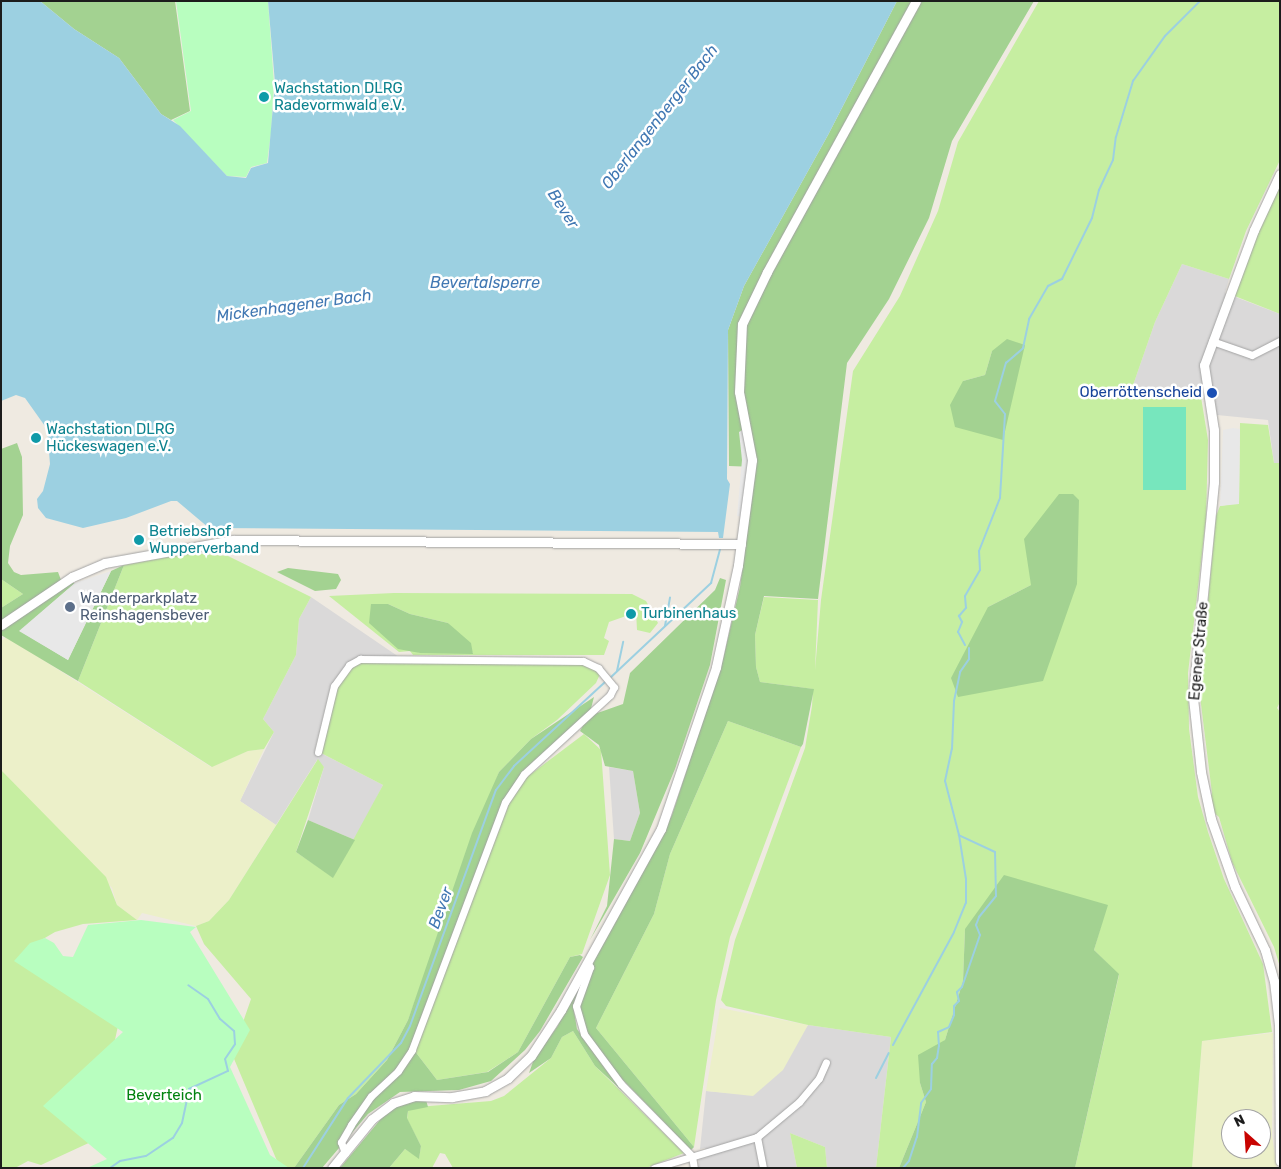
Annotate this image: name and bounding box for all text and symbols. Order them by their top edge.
water label: Oberlangenberger Bach [598,41,722,193]
place label: Wachstation DLRG Radevormwald e.V. [274,79,405,114]
marker: Wachstation DLRG Radevormwald e.V. [258,91,270,103]
water label: Bever [543,186,583,232]
water label: Bevertalsperre [430,273,540,293]
water label: Mickenhagener Bach [215,286,373,326]
place label: Oberröttenscheid [1079,384,1202,402]
marker: Oberröttenscheid [1206,387,1218,399]
place label: Wachstation DLRG Hückeswagen e.V. [46,420,175,455]
marker: Wachstation DLRG Hückeswagen e.V. [30,432,42,444]
place label: Betriebshof Wupperverband [149,522,259,557]
marker: Betriebshof Wupperverband [133,534,145,546]
place label: Wanderparkplatz Reinshagensbever [80,589,209,624]
marker: Wanderparkplatz Reinshagensbever [64,601,76,613]
street label: Egener Straße [1186,601,1212,701]
place label: Turbinenhaus [641,605,736,623]
marker: Turbinenhaus [625,608,637,620]
water label: Bever [425,885,457,931]
park label: Beverteich [126,1087,202,1105]
north arrow [1221,1109,1271,1159]
text: N [1231,1111,1248,1131]

